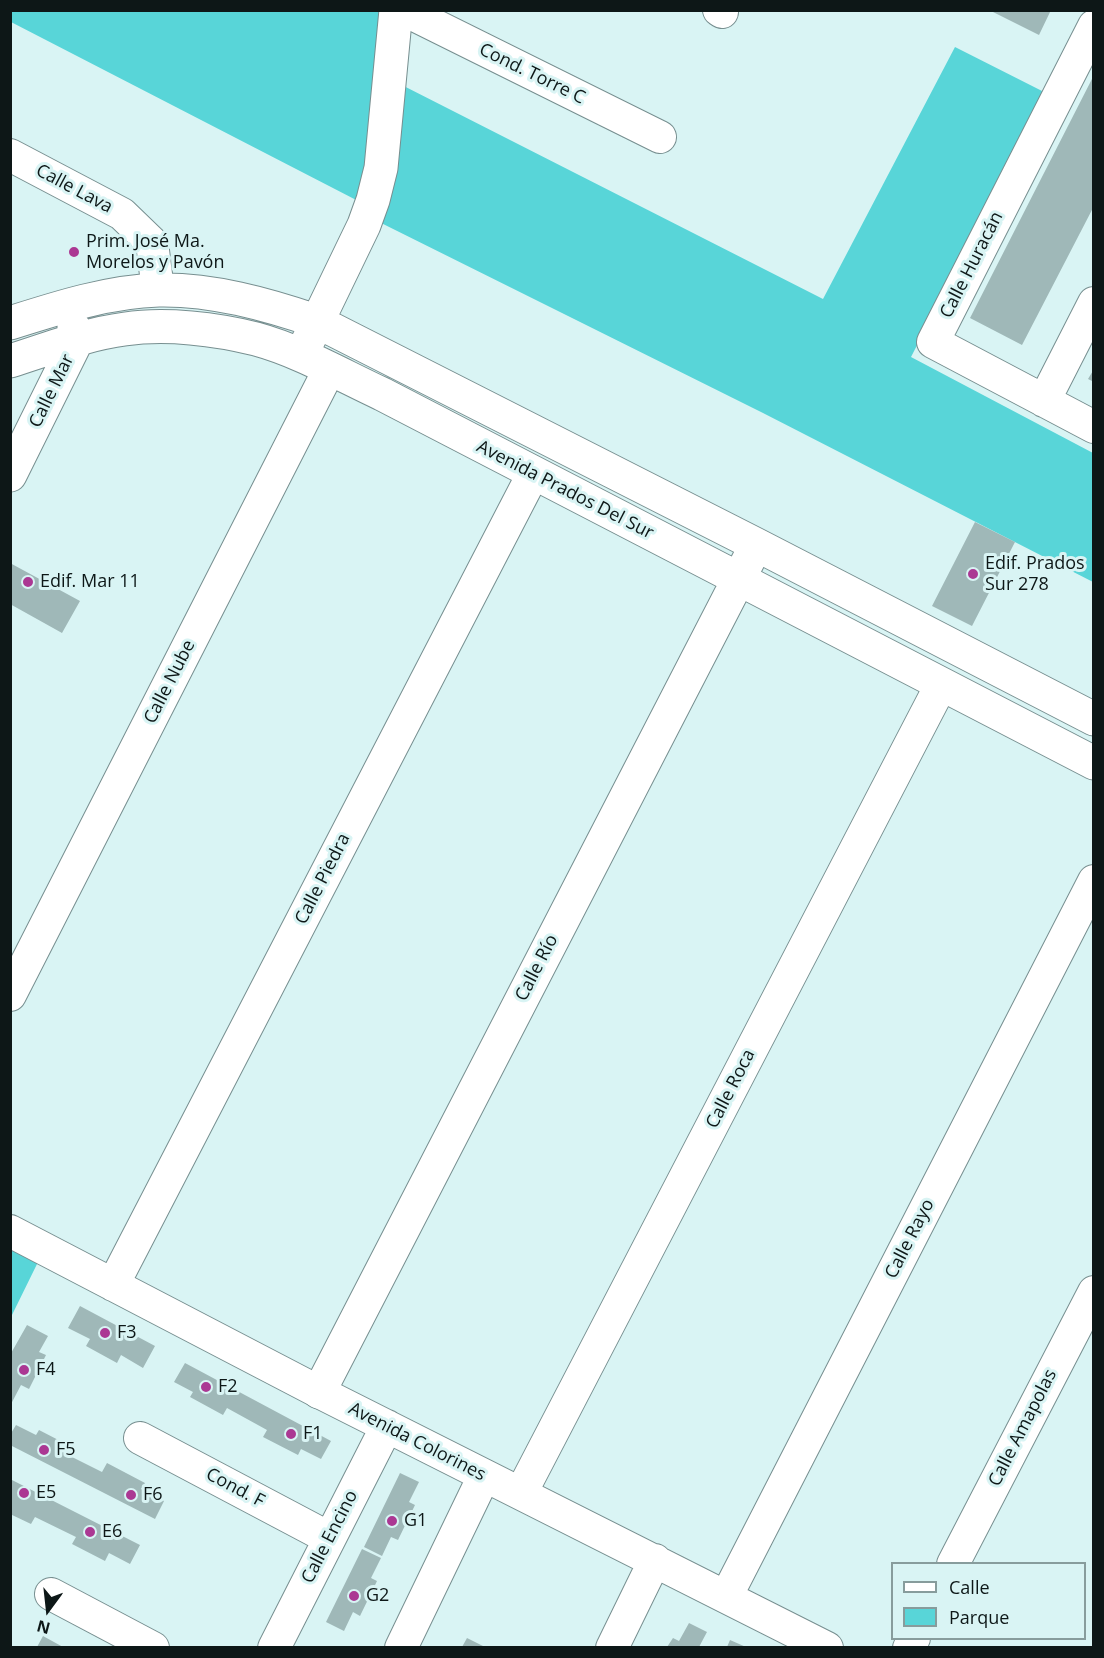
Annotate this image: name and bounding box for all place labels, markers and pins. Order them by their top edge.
place label: Prim. José Ma. Morelos y Pavón [86,231,224,274]
marker: Prim. José Ma. Morelos y Pavón [67,245,81,259]
place label: Edif. Prados Sur 278 [985,553,1085,596]
marker: Edif. Prados Sur 278 [966,567,980,581]
place label: Edif. Mar 11 [40,571,140,593]
marker: Edif. Mar 11 [21,575,35,589]
place label: F3 [117,1322,137,1344]
marker: F3 [98,1326,112,1340]
place label: F4 [36,1359,56,1381]
marker: F4 [17,1363,31,1377]
place label: F2 [218,1376,238,1398]
marker: F2 [199,1380,213,1394]
place label: F1 [303,1423,323,1445]
marker: F1 [284,1427,298,1441]
place label: F5 [56,1439,76,1461]
marker: F5 [37,1443,51,1457]
place label: E5 [36,1482,56,1504]
place label: F6 [143,1484,163,1506]
marker: E5 [17,1486,31,1500]
marker: F6 [124,1488,138,1502]
place label: G1 [404,1510,427,1532]
marker: G1 [385,1514,399,1528]
place label: E6 [102,1521,122,1543]
marker: E6 [83,1525,97,1539]
place label: G2 [366,1585,389,1607]
marker: G2 [347,1589,361,1603]

